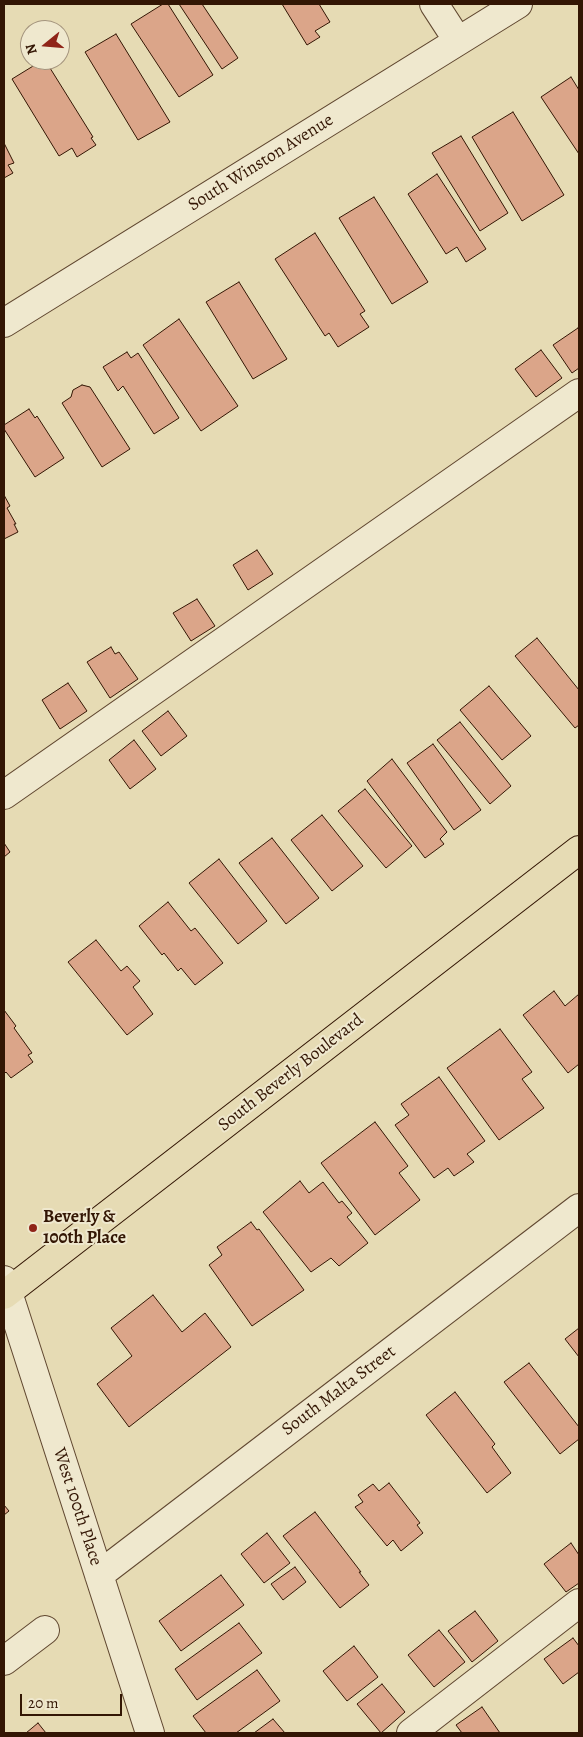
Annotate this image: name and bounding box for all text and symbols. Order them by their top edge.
north arrow [20,20,70,70]
text: N [21,42,42,57]
street label: South Winston Avenue [184,110,338,216]
street label: South Beverly Boulevard [214,1010,368,1136]
place label: Beverly & 100th Place [43,1207,126,1250]
marker: Beverly & 100th Place [27,1222,39,1234]
street label: South Malta Street [278,1341,400,1441]
street label: West 100th Place [48,1445,106,1569]
scale bar [22,1684,125,1716]
text: 20 m [28,1693,59,1713]

